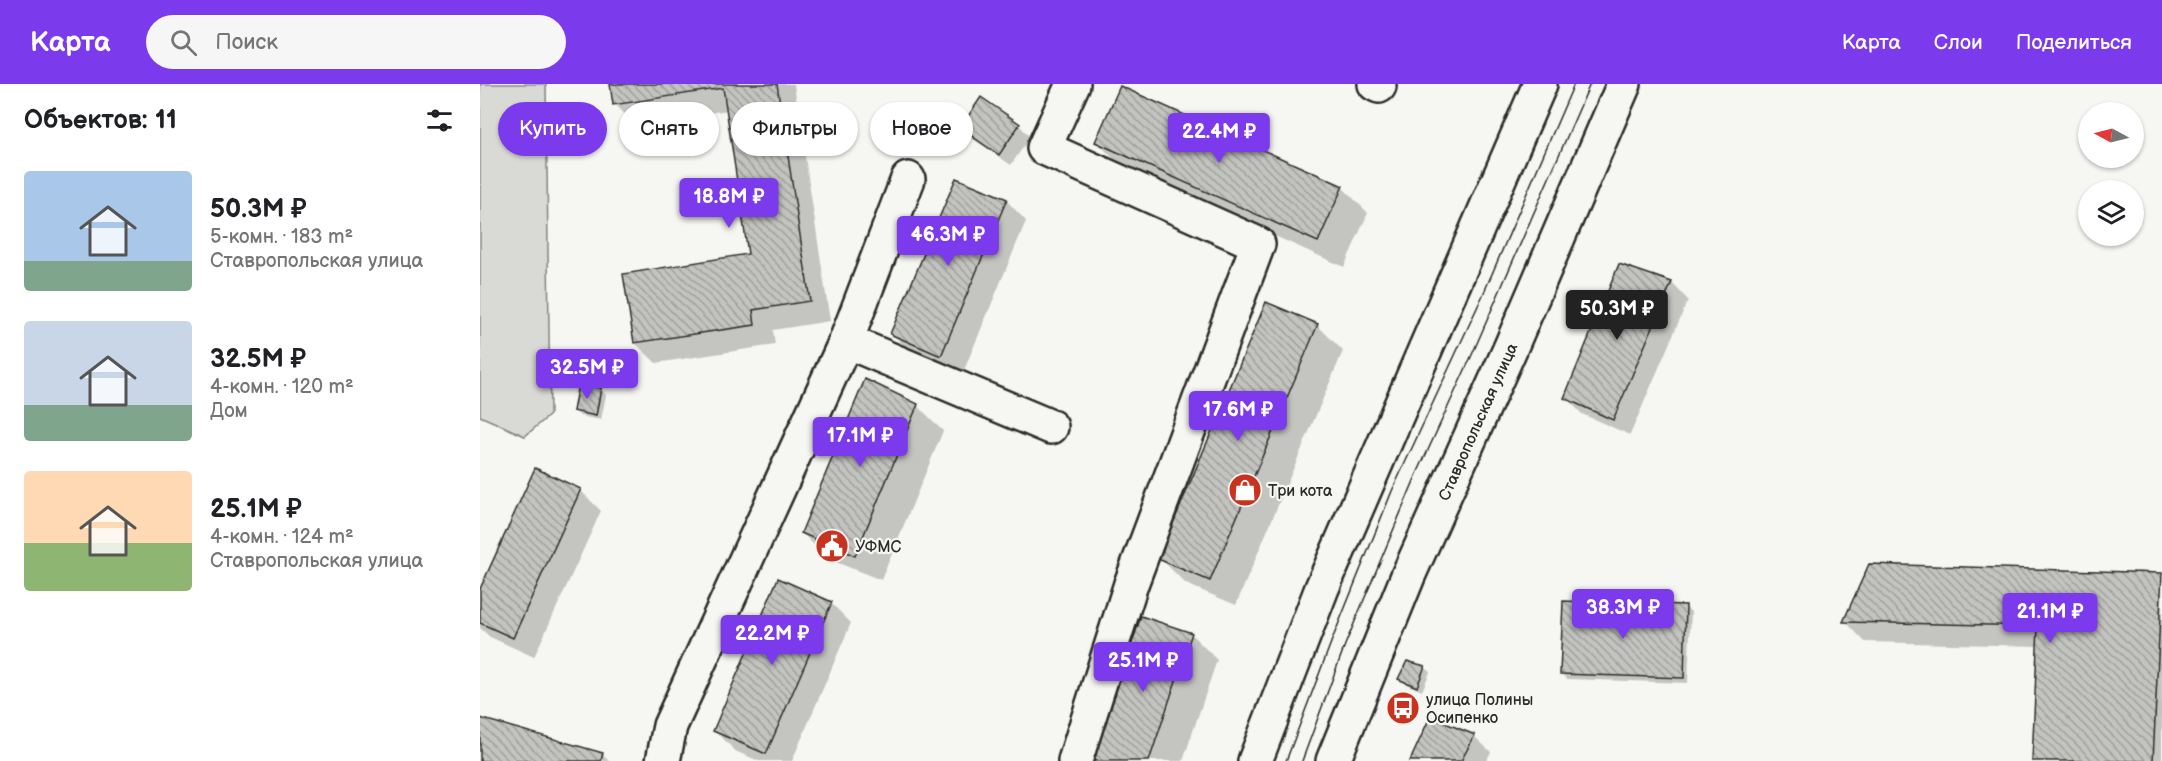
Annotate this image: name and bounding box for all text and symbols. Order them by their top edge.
search box [146,15,566,69]
text: Карта [30,26,110,59]
icon: search [167,26,200,59]
text: Поиск [215,29,278,56]
text: Карта [1842,30,1901,55]
text: Слои [1934,30,1983,55]
text: Поделиться [2016,30,2132,55]
chip: Купить [498,102,607,156]
chip: Снять [619,102,719,156]
chip: Фильтры [731,102,858,156]
chip: Новое [870,102,973,156]
north arrow [2078,102,2144,168]
map controls [2078,102,2144,246]
icon: filters [423,104,456,137]
text: Объектов: 11 [24,105,177,136]
pin: 22.4M ₽ [1164,113,1274,164]
text: 22.4M ₽ [1182,120,1256,144]
pin: 18.8M ₽ [674,178,784,229]
button: layers [2078,180,2144,246]
text: 18.8M ₽ [693,185,765,209]
text: 50.3M ₽ [210,194,307,225]
icon: home [72,195,144,267]
pin: 46.3M ₽ [893,216,1003,267]
text: 46.3M ₽ [911,223,985,247]
text: 5-комн. · 183 m² [210,225,353,249]
text: Ставропольская улица [210,249,423,273]
pin: 50.3M ₽ [1562,290,1672,341]
text: 50.3M ₽ [1580,297,1654,321]
street label: Ставропольская улица [1435,340,1523,504]
text: 32.5M ₽ [210,344,306,375]
icon: home [72,345,144,417]
pin: 32.5M ₽ [532,349,642,400]
text: 32.5M ₽ [550,356,624,380]
text: 4-комн. · 120 m² [210,375,354,399]
pin: 17.6M ₽ [1183,391,1293,442]
text: 17.6M ₽ [1203,398,1273,422]
text: Дом [210,399,248,423]
pin: 17.1M ₽ [805,417,915,468]
text: 17.1M ₽ [827,424,893,448]
shop icon: Три кота [1227,472,1263,508]
place label: Три кота [1268,482,1333,501]
text: 25.1M ₽ [210,494,302,525]
icon: home [72,495,144,567]
text: 4-комн. · 124 m² [210,525,354,549]
public building icon: УФМС [814,528,850,564]
place label: УФМС [855,538,902,557]
text: Ставропольская улица [210,549,423,573]
pin: 38.3M ₽ [1568,589,1678,640]
pin: 21.1M ₽ [1995,593,2105,644]
text: 38.3M ₽ [1586,596,1660,620]
text: 21.1M ₽ [2016,600,2084,624]
pin: 22.2M ₽ [717,615,827,666]
text: 22.2M ₽ [735,622,809,646]
pin: 25.1M ₽ [1088,642,1198,693]
text: 25.1M ₽ [1108,649,1178,673]
bus stop icon: улица Полины Осипенко [1385,690,1421,726]
place label: улица Полины Осипенко [1426,691,1533,728]

